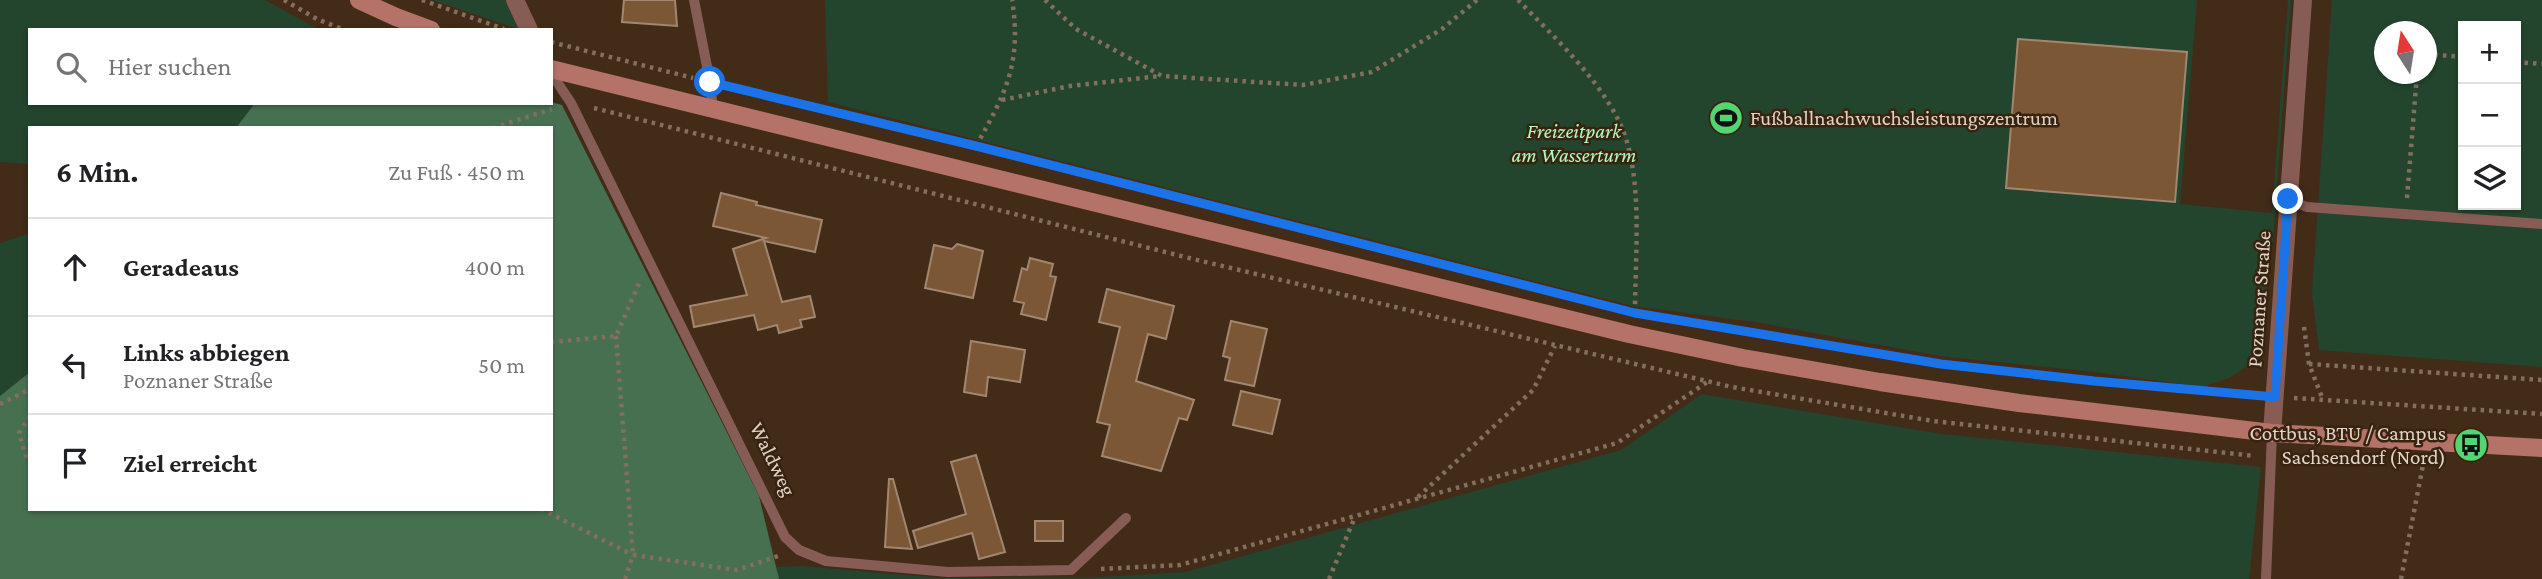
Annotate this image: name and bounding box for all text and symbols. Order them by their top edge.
north arrow [2374,21,2437,84]
map controls [2458,21,2521,210]
button: + [2458,21,2521,84]
search box [28,28,553,105]
icon: search [52,48,90,86]
text: Hier suchen [108,52,231,81]
route start [694,66,725,97]
button: − [2458,84,2521,147]
sports icon: Fußballnachwuchsleistungszentrum [1707,99,1745,137]
place label: Fußballnachwuchsleistungszentrum [1750,106,2058,130]
park label: Freizeitpark am Wasserturm [1511,119,1637,167]
button: layers [2458,147,2521,210]
text: 6 Min. [56,155,139,188]
text: Zu Fuß · 450 m [388,159,525,185]
route end [2272,183,2303,214]
street label: Poznaner Straße [2242,230,2276,368]
icon: ahead [56,248,94,286]
text: Geradeaus [123,253,239,282]
text: 400 m [464,254,525,280]
text: Links abbiegen [123,338,290,367]
icon: left [56,346,94,384]
text: 50 m [478,352,525,378]
text: Poznaner Straße [123,367,273,393]
street label: Waldweg [745,418,801,500]
place label: Cottbus, BTU / Campus Sachsendorf (Nord) [2250,421,2446,469]
bus stop icon: Cottbus, BTU / Campus Sachsendorf (Nord) [2452,426,2490,464]
icon: arrive [56,444,94,482]
text: Ziel erreicht [123,449,257,478]

